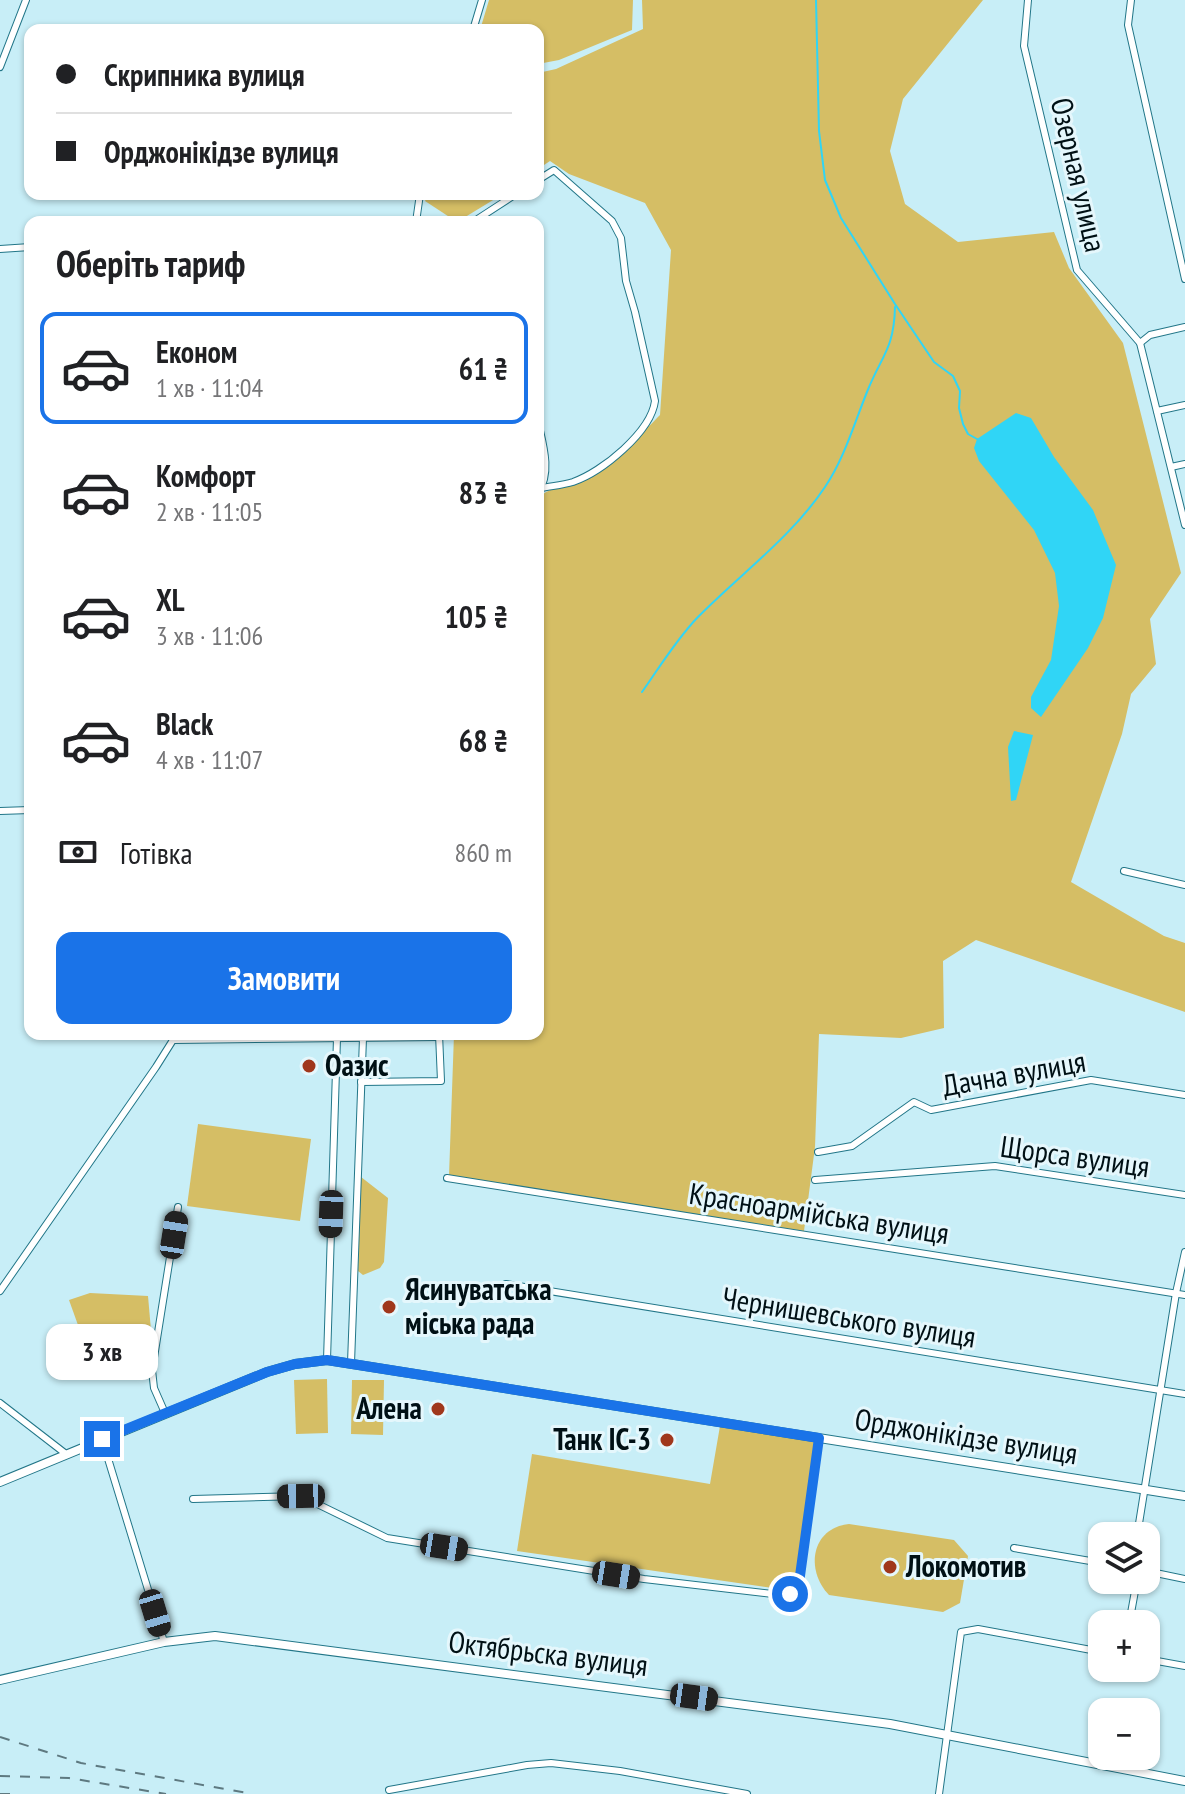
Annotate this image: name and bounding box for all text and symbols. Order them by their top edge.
text: Скрипника вулиця [104,55,305,94]
street label: Озерная улица [1043,94,1116,255]
text: Орджонікідзе вулиця [104,132,339,171]
text: Оберіть тариф [56,240,245,287]
icon: car [60,332,132,404]
text: Економ [156,332,238,371]
text: 61 ₴ [459,349,508,388]
text: 1 хв · 11:04 [156,371,263,404]
icon: car [60,456,132,528]
text: Комфорт [156,456,255,495]
text: 83 ₴ [459,473,508,512]
text: 2 хв · 11:05 [156,495,263,528]
icon: car [60,580,132,652]
text: XL [156,580,185,619]
text: 105 ₴ [444,597,508,636]
text: 3 хв · 11:06 [156,619,263,652]
icon: car [60,704,132,776]
text: Black [156,704,213,743]
text: 68 ₴ [459,721,508,760]
text: 4 хв · 11:07 [156,743,263,776]
icon: cash [56,830,100,874]
text: Готівка [120,833,192,872]
text: 860 m [454,836,512,869]
button: Замовити [56,932,512,1024]
street label: Дачна вулиця [939,1041,1088,1104]
place label: Оазис [325,1045,389,1084]
marker: Оазис [300,1057,318,1075]
street label: Щорса вулиця [998,1126,1152,1185]
street label: Красноармійська вулиця [687,1173,952,1252]
car [318,1190,344,1238]
car [158,1209,190,1261]
place label: Ясинуватська міська рада [405,1269,552,1342]
street label: Чернишевського вулиця [720,1277,979,1356]
marker: Ясинуватська міська рада [380,1298,398,1316]
callout: 3 хв [46,1323,158,1379]
text: 3 хв [82,1335,122,1368]
place label: Алена [355,1388,422,1427]
street label: Орджонікідзе вулиця [852,1399,1080,1472]
marker: Алена [429,1400,447,1418]
place label: Танк ІС-3 [553,1419,651,1458]
route end [84,1421,120,1457]
marker: Танк ІС-3 [658,1431,676,1449]
car [277,1484,325,1508]
map controls [1088,1522,1160,1770]
button: layers [1088,1522,1160,1594]
car [418,1531,470,1563]
place label: Локомотив [905,1546,1026,1585]
marker: Локомотив [881,1558,899,1576]
car [590,1559,642,1591]
route start [772,1576,808,1612]
car [137,1587,173,1639]
button: + [1088,1610,1160,1682]
street label: Октябрьска вулиця [446,1621,650,1684]
car [669,1682,719,1712]
button: − [1088,1698,1160,1770]

